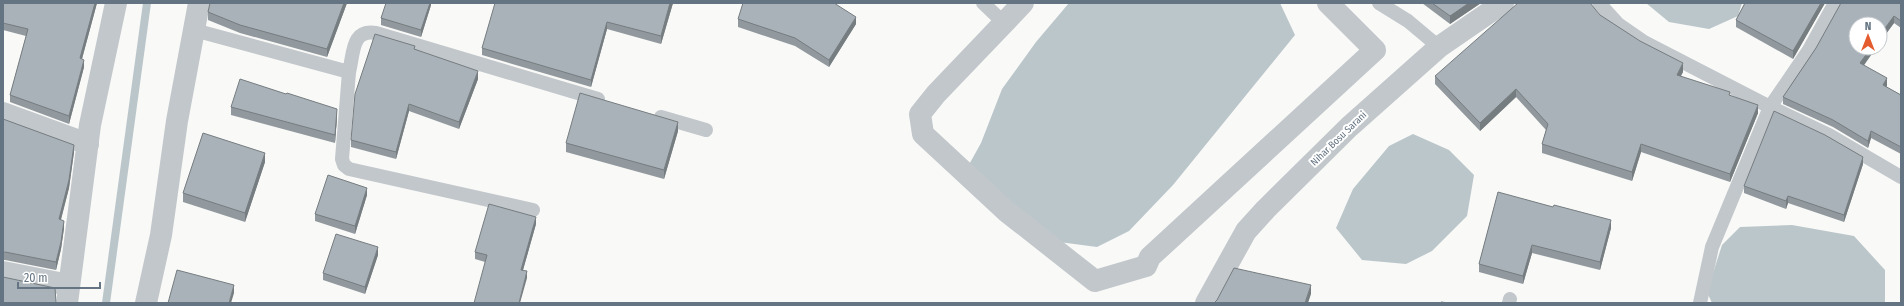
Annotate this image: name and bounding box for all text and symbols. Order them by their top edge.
north arrow [1848,16,1888,56]
text: N [1865,20,1871,33]
street label: Nihar Bosu Sarani [1308,109,1369,168]
scale bar [18,264,100,290]
text: 20 m [24,271,48,285]

